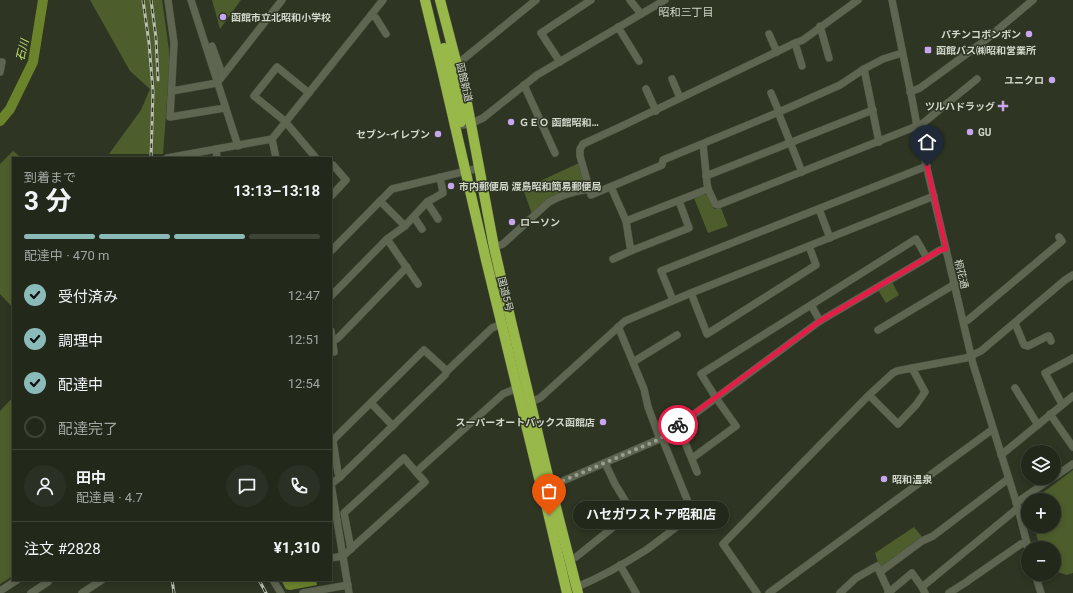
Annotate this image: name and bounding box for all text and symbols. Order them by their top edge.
district label: 昭和三丁目 [659,6,714,19]
marker: 函館市立北昭和小学校 [218,12,228,22]
place label: 函館市立北昭和小学校 [231,12,331,23]
place label: パチンコボンボン [941,29,1021,40]
marker: パチンコボンボン [1024,29,1034,39]
water label: 石川 [14,37,32,62]
marker: 函館バス㈱昭和営業所 [923,45,933,55]
place label: 函館バス㈱昭和営業所 [936,45,1036,56]
street label: 函館新道 [455,61,474,103]
place label: ユニクロ [1004,75,1044,86]
marker: ユニクロ [1047,75,1057,85]
place label: ツルハドラッグ [925,101,995,112]
marker: ツルハドラッグ [998,101,1008,111]
marker: ＧＥＯ 函館昭和… [506,117,516,127]
place label: ＧＥＯ 函館昭和… [519,117,599,128]
pin [910,125,944,166]
marker: GU [965,127,975,137]
place label: GU [978,127,992,138]
place label: セブン-イレブン [356,129,430,140]
marker: セブン-イレブン [433,129,443,139]
icon: home [916,131,938,153]
text: 到着まで [24,170,76,185]
marker: 市内郵便局 渡島昭和簡易郵便局 [446,181,456,191]
place label: 市内郵便局 渡島昭和簡易郵便局 [459,181,602,192]
text: 13:13–13:18 [233,182,320,200]
text: 3 分 [24,186,71,216]
marker: ローソン [507,217,517,227]
place label: ローソン [520,217,560,228]
text: 配達中 · 470 m [24,248,109,263]
street label: 桐花通 [953,258,970,290]
street label: 国道5号 [496,276,515,313]
icon: check [24,284,46,306]
text: 受付済み [58,288,118,306]
text: 12:47 [288,288,320,303]
icon: check [24,328,46,350]
text: 調理中 [58,332,103,350]
text: 12:51 [288,332,320,347]
icon: check [24,372,46,394]
text: 配達中 [58,376,103,394]
text: 12:54 [288,376,320,391]
courier [658,405,698,445]
icon: bike [667,414,689,436]
place label: スーパーオートバックス函館店 [455,417,595,428]
marker: スーパーオートバックス函館店 [598,417,608,427]
text: 配達完了 [58,420,118,438]
map controls [1021,445,1061,581]
button: layers [1021,445,1061,485]
button: person [24,465,66,507]
button: chat [226,465,268,507]
button: phone [278,465,320,507]
text: 田中 [76,469,106,487]
pin [532,474,566,515]
marker: 昭和温泉 [879,474,889,484]
place label: 昭和温泉 [892,474,933,485]
icon: bag [538,480,560,502]
text: 配達員 · 4.7 [76,490,143,505]
button: + [1021,493,1061,533]
callout: ハセガワストア昭和店 [573,501,729,529]
text: ハセガワストア昭和店 [586,507,716,522]
text: ¥1,310 [274,539,320,557]
text: 注文 #2828 [24,540,101,558]
button: − [1021,541,1061,581]

